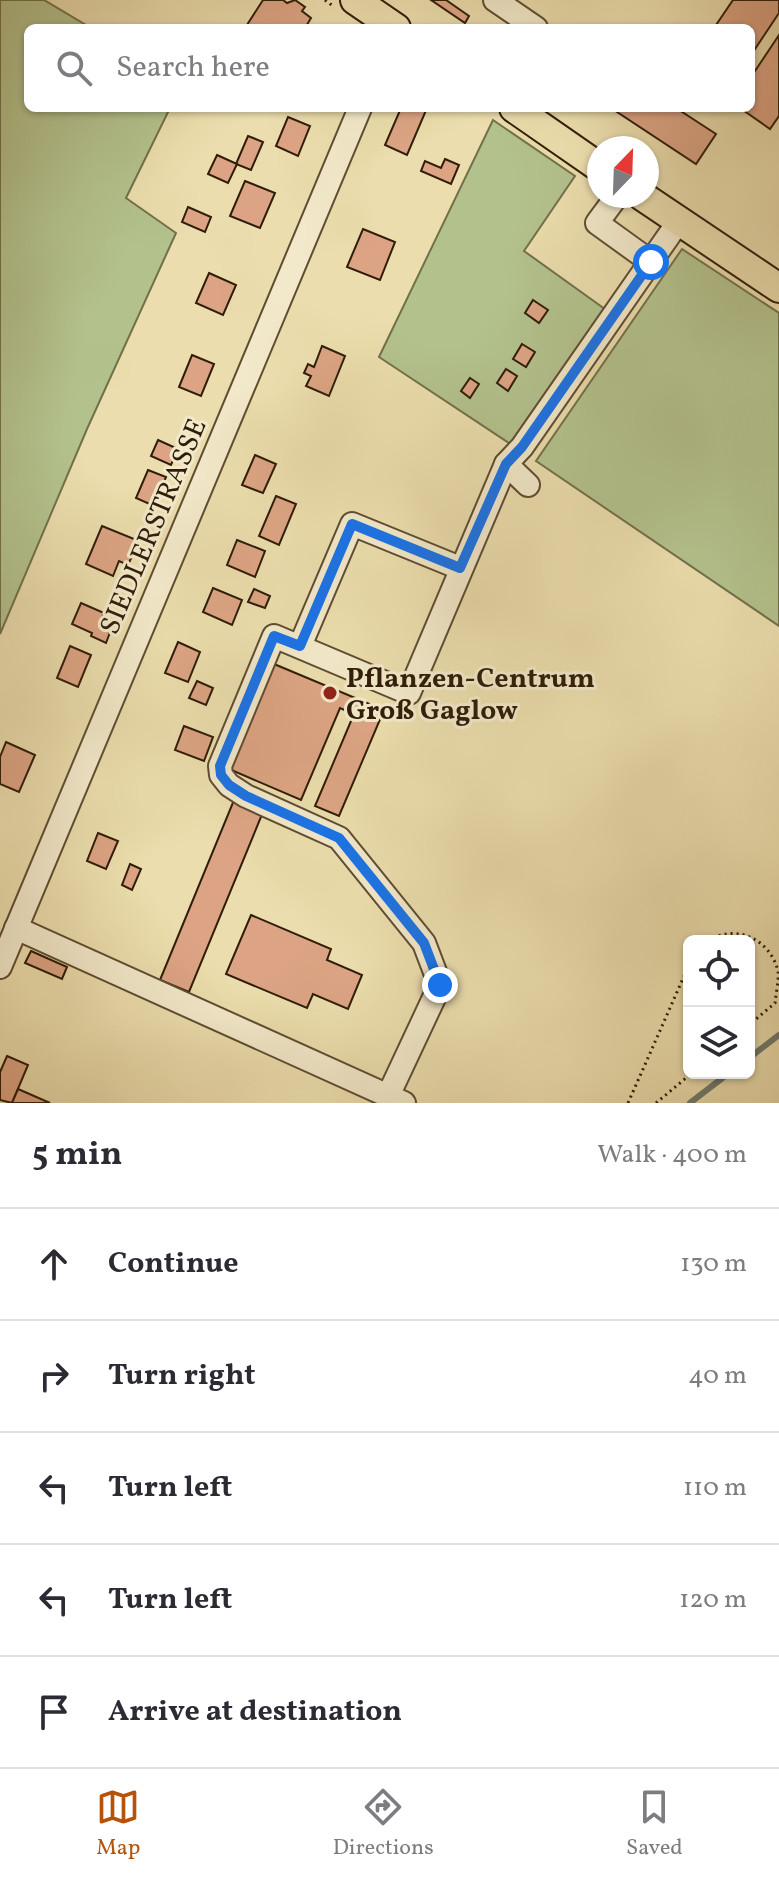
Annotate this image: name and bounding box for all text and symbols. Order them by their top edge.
search box [24,24,755,112]
icon: search [52,46,96,90]
text: Search here [116,47,270,89]
north arrow [587,136,659,208]
route start [633,244,669,280]
street label: SIEDLERSTRASSE [91,413,217,641]
place label: Pflanzen-Centrum Groß Gaglow [346,660,595,731]
marker: Pflanzen-Centrum Groß Gaglow [321,684,339,702]
map controls [683,935,755,1079]
button: locate [683,935,755,1007]
route end [422,967,458,1003]
button: layers [683,1007,755,1079]
text: 5 min [32,1132,122,1179]
text: Walk · 400 m [597,1137,747,1173]
icon: ahead [32,1242,76,1286]
text: Continue [108,1243,239,1285]
text: 130 m [680,1246,747,1282]
icon: right [32,1354,76,1398]
text: Turn right [108,1355,256,1397]
text: 40 m [688,1358,747,1394]
icon: left [32,1466,76,1510]
text: Turn left [108,1467,232,1509]
text: 110 m [683,1470,747,1506]
icon: left [32,1578,76,1622]
text: Turn left [108,1579,232,1621]
text: 120 m [679,1582,747,1618]
icon: arrive [32,1690,76,1734]
text: Arrive at destination [108,1691,402,1733]
tab: Map [96,1785,140,1864]
tab: Directions [333,1785,434,1864]
tab: Saved [626,1785,683,1864]

